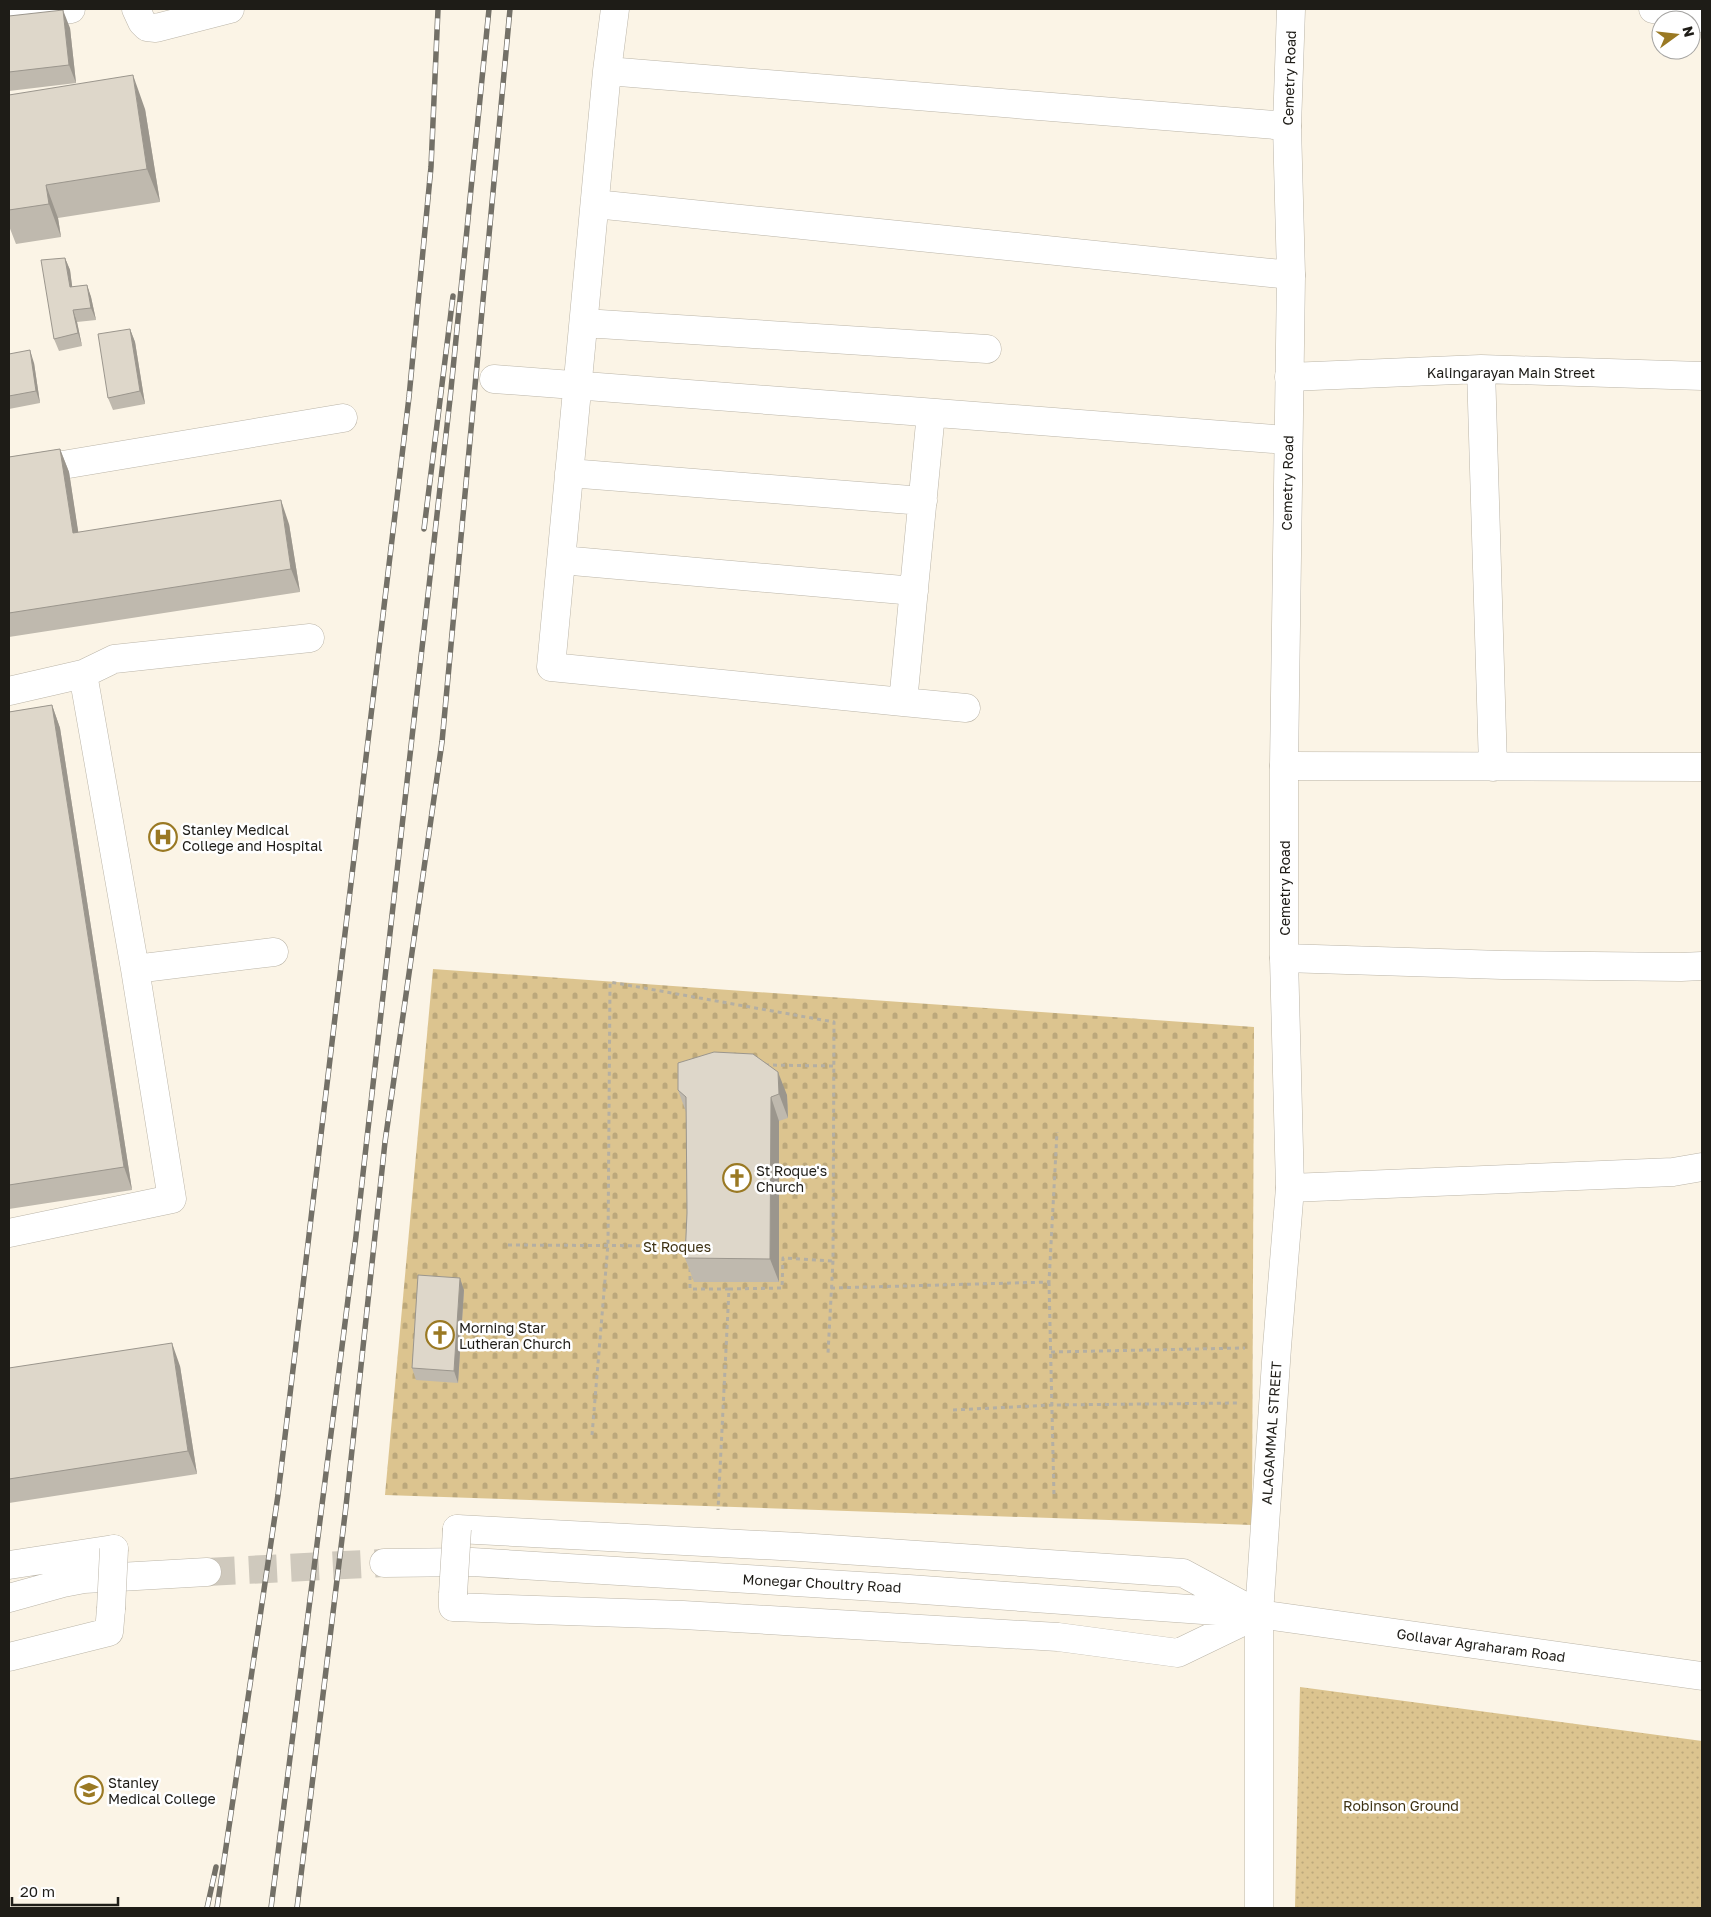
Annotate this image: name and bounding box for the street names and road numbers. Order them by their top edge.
street label: Cemetry Road [1279,30,1299,126]
street label: Kalingarayan Main Street [1427,364,1595,381]
street label: Cemetry Road [1278,435,1296,531]
street label: Cemetry Road [1276,840,1293,936]
street label: ALAGAMMAL STREET [1258,1360,1285,1505]
street label: Monegar Choultry Road [742,1570,902,1596]
street label: Gollavar Agraharam Road [1396,1625,1566,1665]

